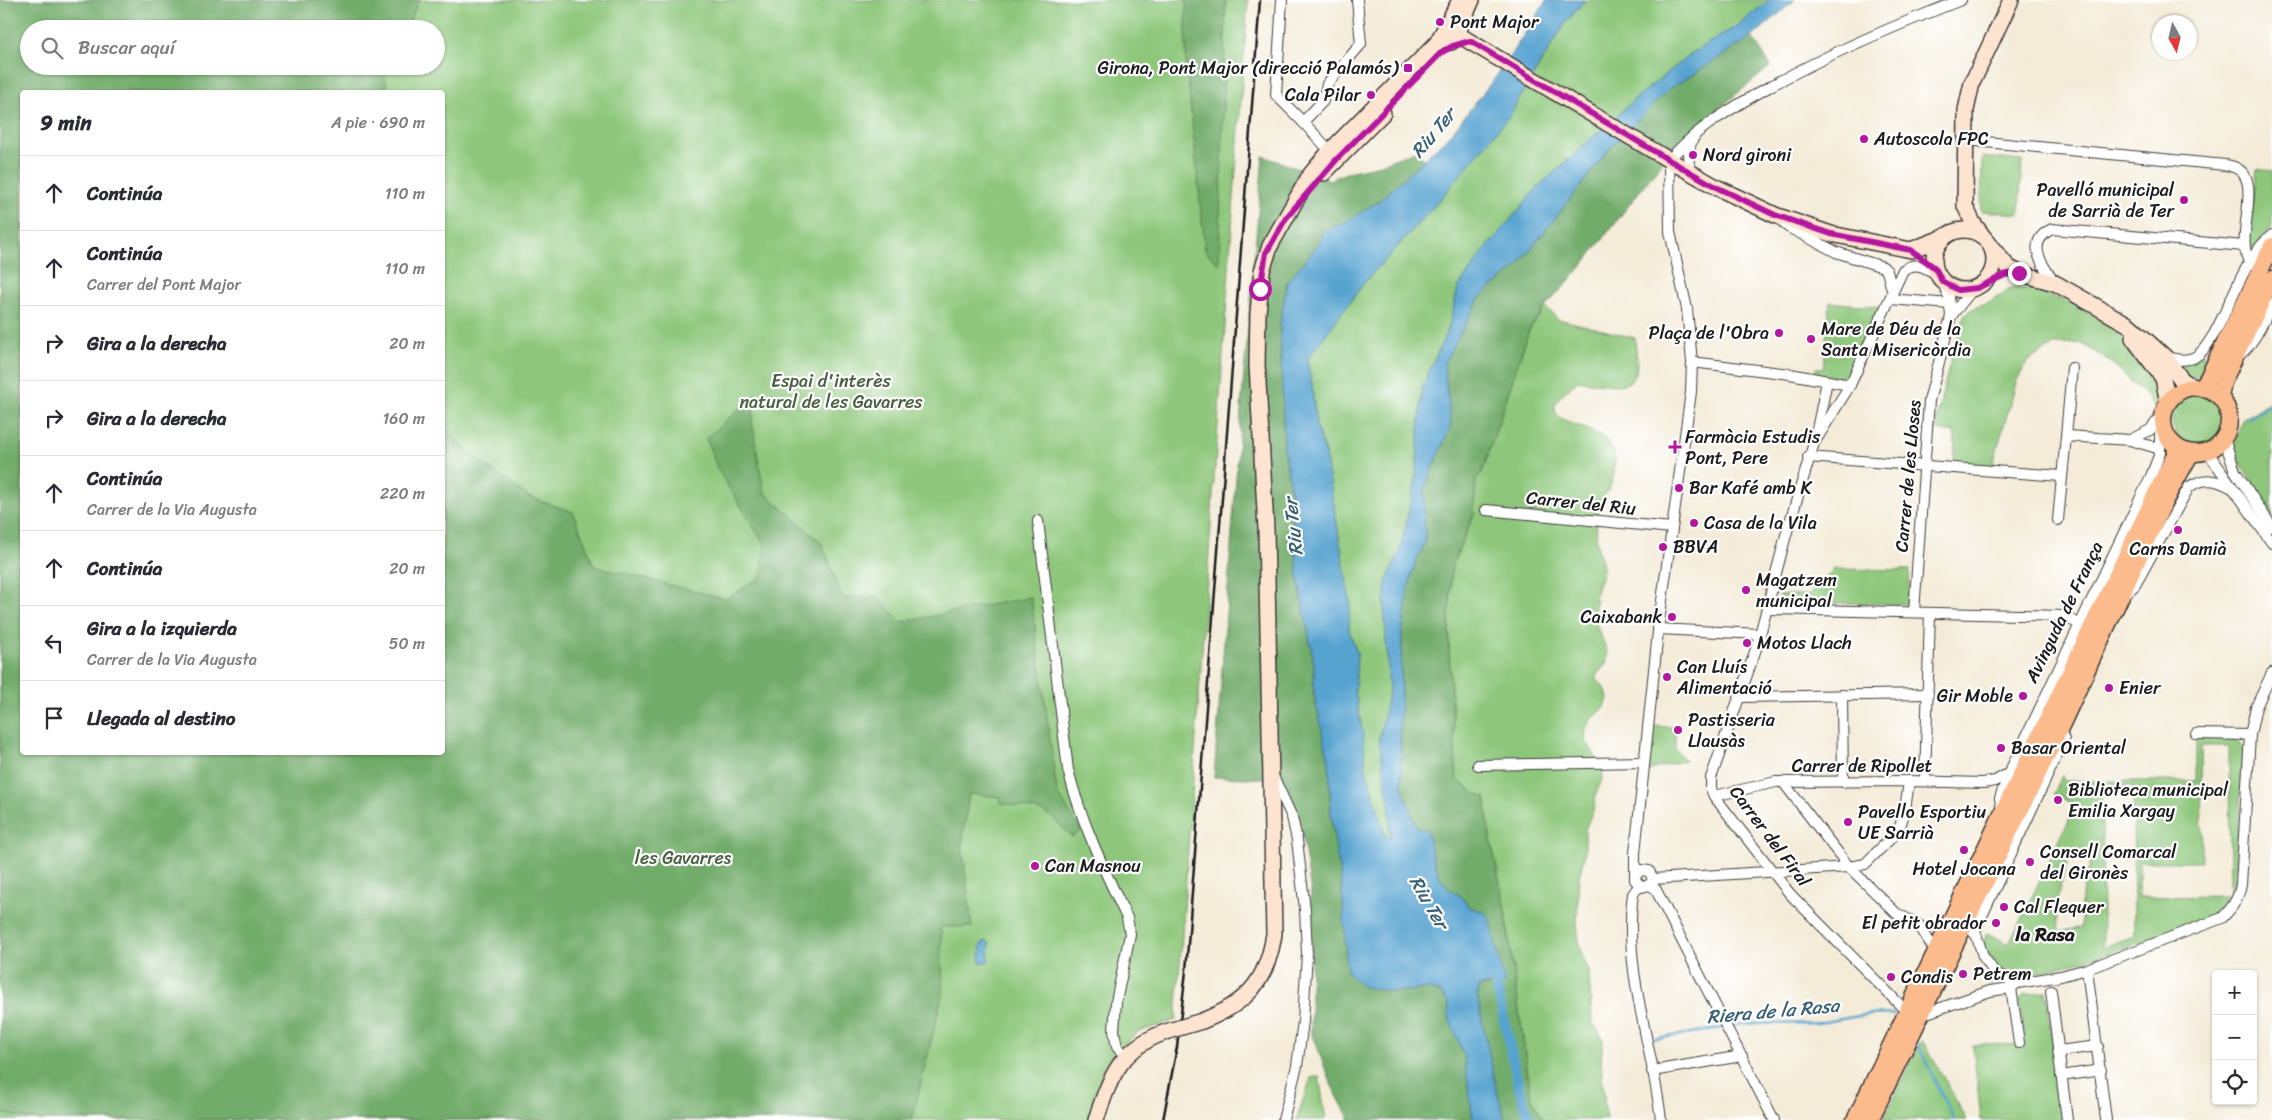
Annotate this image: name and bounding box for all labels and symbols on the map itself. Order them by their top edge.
place label: Pont Major [1450,6,1540,38]
north arrow [2152,15,2197,60]
marker: Pont Major [1434,16,1446,28]
place label: Girona, Pont Major (direcció Palamós) [1097,52,1400,84]
marker: Girona, Pont Major (direcció Palamós) [1402,62,1414,74]
place label: Cala Pilar [1285,79,1363,111]
marker: Cala Pilar [1365,89,1377,101]
water label: Riu Ter [1402,98,1466,166]
place label: Autoscola FPC [1873,123,1989,155]
marker: Autoscola FPC [1858,133,1870,145]
place label: Nord gironi [1703,139,1792,171]
marker: Nord gironi [1687,149,1699,161]
place label: Pavelló municipal de Sarrià de Ter [2037,174,2176,227]
marker: Pavelló municipal de Sarrià de Ter [2178,194,2190,206]
route end [2008,262,2031,285]
route start [1249,278,1272,301]
place label: Mare de Déu de la Santa Misericòrdia [1821,313,1971,366]
place label: Plaça de l'Obra [1649,317,1769,349]
marker: Plaça de l'Obra [1773,327,1785,339]
marker: Mare de Déu de la Santa Misericòrdia [1805,333,1817,345]
park label: Espai d'interès natural de les Gavarres [739,365,923,418]
street label: Carrer de les Lloses [1885,398,1931,553]
place label: Farmàcia Estudis Pont, Pere [1685,421,1821,474]
marker: Farmàcia Estudis Pont, Pere [1669,441,1681,453]
place label: Bar Kafé amb K [1689,472,1813,504]
street label: Carrer del Riu [1525,481,1638,525]
marker: Bar Kafé amb K [1673,482,1685,494]
water label: Riu Ter [1273,494,1312,557]
place label: Casa de la Vila [1704,507,1817,539]
marker: Casa de la Vila [1688,517,1700,529]
marker: Carns Damià [2172,524,2184,536]
place label: BBVA [1673,531,1718,563]
place label: Carns Damià [2129,533,2227,565]
street label: Avinguda de França [2015,536,2112,689]
marker: BBVA [1657,541,1669,553]
place label: Magatzem municipal [1756,564,1837,617]
marker: Magatzem municipal [1740,584,1752,596]
place label: Caixabank [1581,601,1662,633]
marker: Caixabank [1666,611,1678,623]
place label: Motos Llach [1757,627,1852,659]
marker: Motos Llach [1741,637,1753,649]
place label: Can Lluís Alimentació [1676,651,1773,704]
marker: Can Lluís Alimentació [1661,671,1673,683]
place label: Enier [2119,672,2162,704]
place label: Gir Moble [1937,680,2013,712]
marker: Enier [2103,682,2115,694]
marker: Gir Moble [2017,690,2029,702]
place label: Pastisseria Llausàs [1688,704,1776,757]
marker: Pastisseria Llausàs [1672,724,1684,736]
place label: Basar Oriental [2011,732,2127,764]
marker: Basar Oriental [1995,742,2007,754]
street label: Carrer de Ripollet [1792,750,1932,782]
place label: Biblioteca municipal Emilia Xargay [2068,774,2229,827]
street label: Carrer del Firal [1721,778,1820,894]
marker: Biblioteca municipal Emilia Xargay [2052,794,2064,806]
place label: Pavello Esportiu UE Sarrià [1858,796,1987,849]
marker: Pavello Esportiu UE Sarrià [1842,816,1854,828]
place label: Consell Comarcal del Gironès [2040,836,2177,889]
park label: les Gavarres [635,842,732,874]
marker: Hotel Jocana [1958,844,1970,856]
place label: Can Masnou [1045,850,1141,882]
place label: Hotel Jocana [1913,853,2016,885]
marker: Consell Comarcal del Gironès [2024,856,2036,868]
marker: Can Masnou [1029,860,1041,872]
water label: Riu Ter [1400,869,1459,938]
place label: Cal Flequer [2014,891,2105,923]
marker: Cal Flequer [1998,901,2010,913]
place label: El petit obrador [1862,907,1988,939]
marker: El petit obrador [1990,917,2002,929]
district label: la Rasa [2014,918,2075,951]
place label: Petrem [1973,958,2032,990]
place label: Condis [1901,961,1954,993]
marker: Petrem [1957,968,1969,980]
marker: Condis [1885,971,1897,983]
water label: Riera de la Rasa [1705,989,1842,1033]

